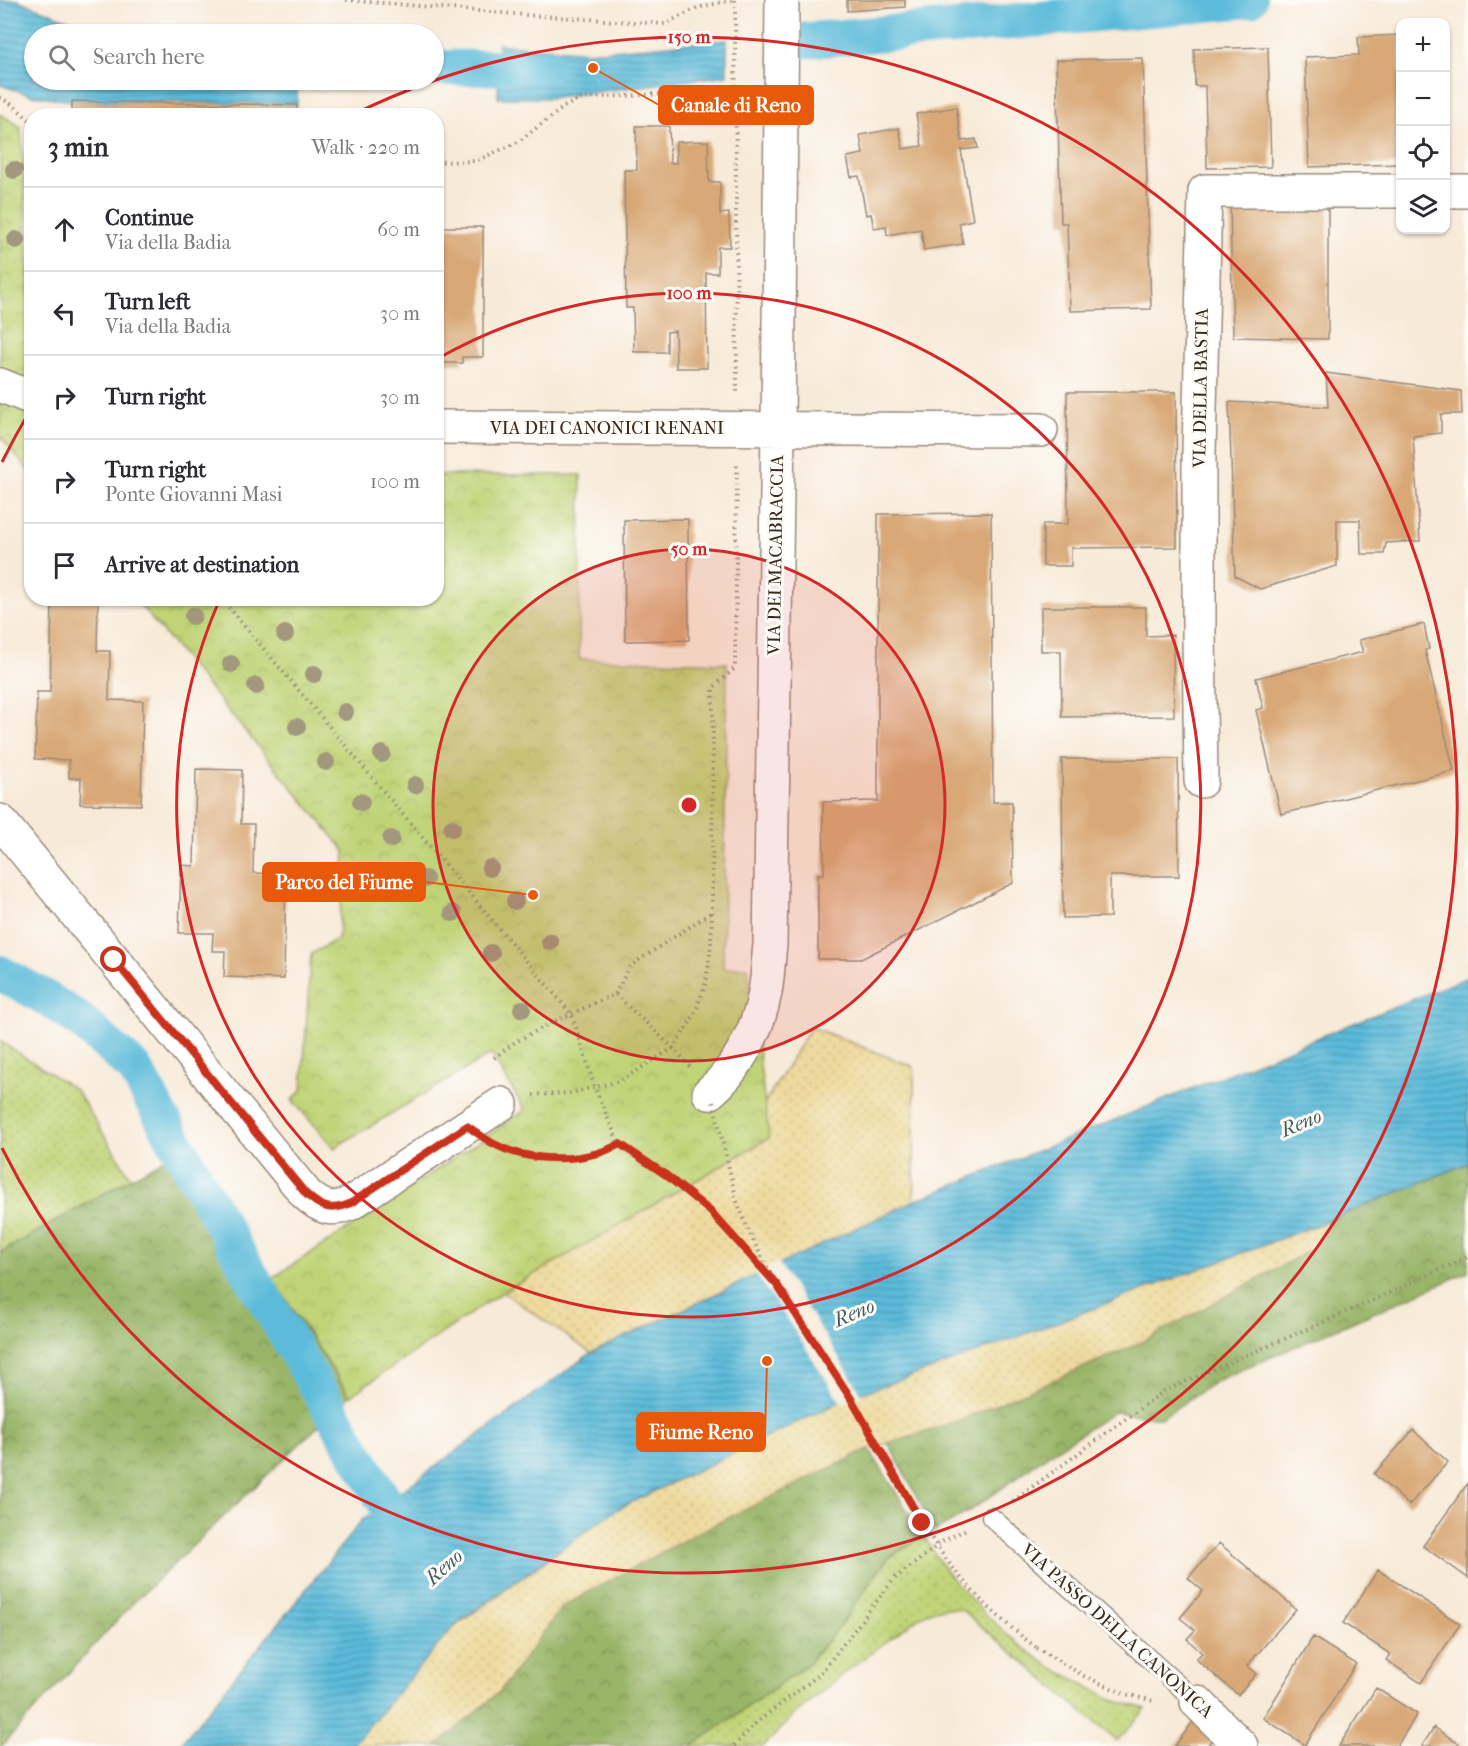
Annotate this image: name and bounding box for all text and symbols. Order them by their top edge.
map controls [1396,18,1450,234]
button: + [1396,18,1450,72]
search box [24,24,444,90]
text: 150 m [668,27,711,48]
icon: search [45,41,78,74]
text: Search here [93,44,205,70]
button: − [1396,72,1450,126]
callout: Canale di Reno [659,86,813,124]
text: Canale di Reno [671,94,801,117]
button: locate [1396,126,1450,180]
text: 3 min [48,132,109,163]
text: Walk · 220 m [312,136,420,159]
button: layers [1396,180,1450,234]
text: Continue [105,205,194,231]
icon: ahead [48,213,81,246]
text: 60 m [377,218,420,241]
text: Via della Badia [105,231,231,254]
text: 100 m [666,283,713,304]
text: Turn left [105,289,191,315]
icon: left [48,297,81,330]
text: 30 m [380,302,420,325]
street label: VIA DELLA BASTIA [1189,308,1213,469]
text: Via della Badia [105,315,231,338]
icon: right [48,381,81,414]
text: Turn right [105,384,206,410]
text: 30 m [380,386,420,409]
street label: VIA DEI CANONICI RENANI [489,418,724,439]
street label: VIA DEI MACABRACCIA [764,454,788,656]
text: Turn right [105,457,206,483]
icon: right [48,465,81,498]
text: 100 m [370,470,420,493]
text: Ponte Giovanni Masi [105,483,282,506]
text: 50 m [671,539,708,560]
icon: arrive [48,549,81,582]
text: Arrive at destination [105,552,299,578]
centre of rings [679,795,699,815]
callout: Parco del Fiume [263,863,425,901]
text: Parco del Fiume [275,871,413,894]
route start [100,946,126,972]
water label: Reno [1275,1104,1325,1143]
water label: Reno [828,1294,878,1333]
callout: Fiume Reno [637,1413,765,1451]
text: Fiume Reno [648,1421,753,1444]
route end [908,1509,934,1535]
street label: VIA PASSO DELLA CANONICA [1016,1539,1217,1723]
water label: Reno [419,1544,467,1591]

